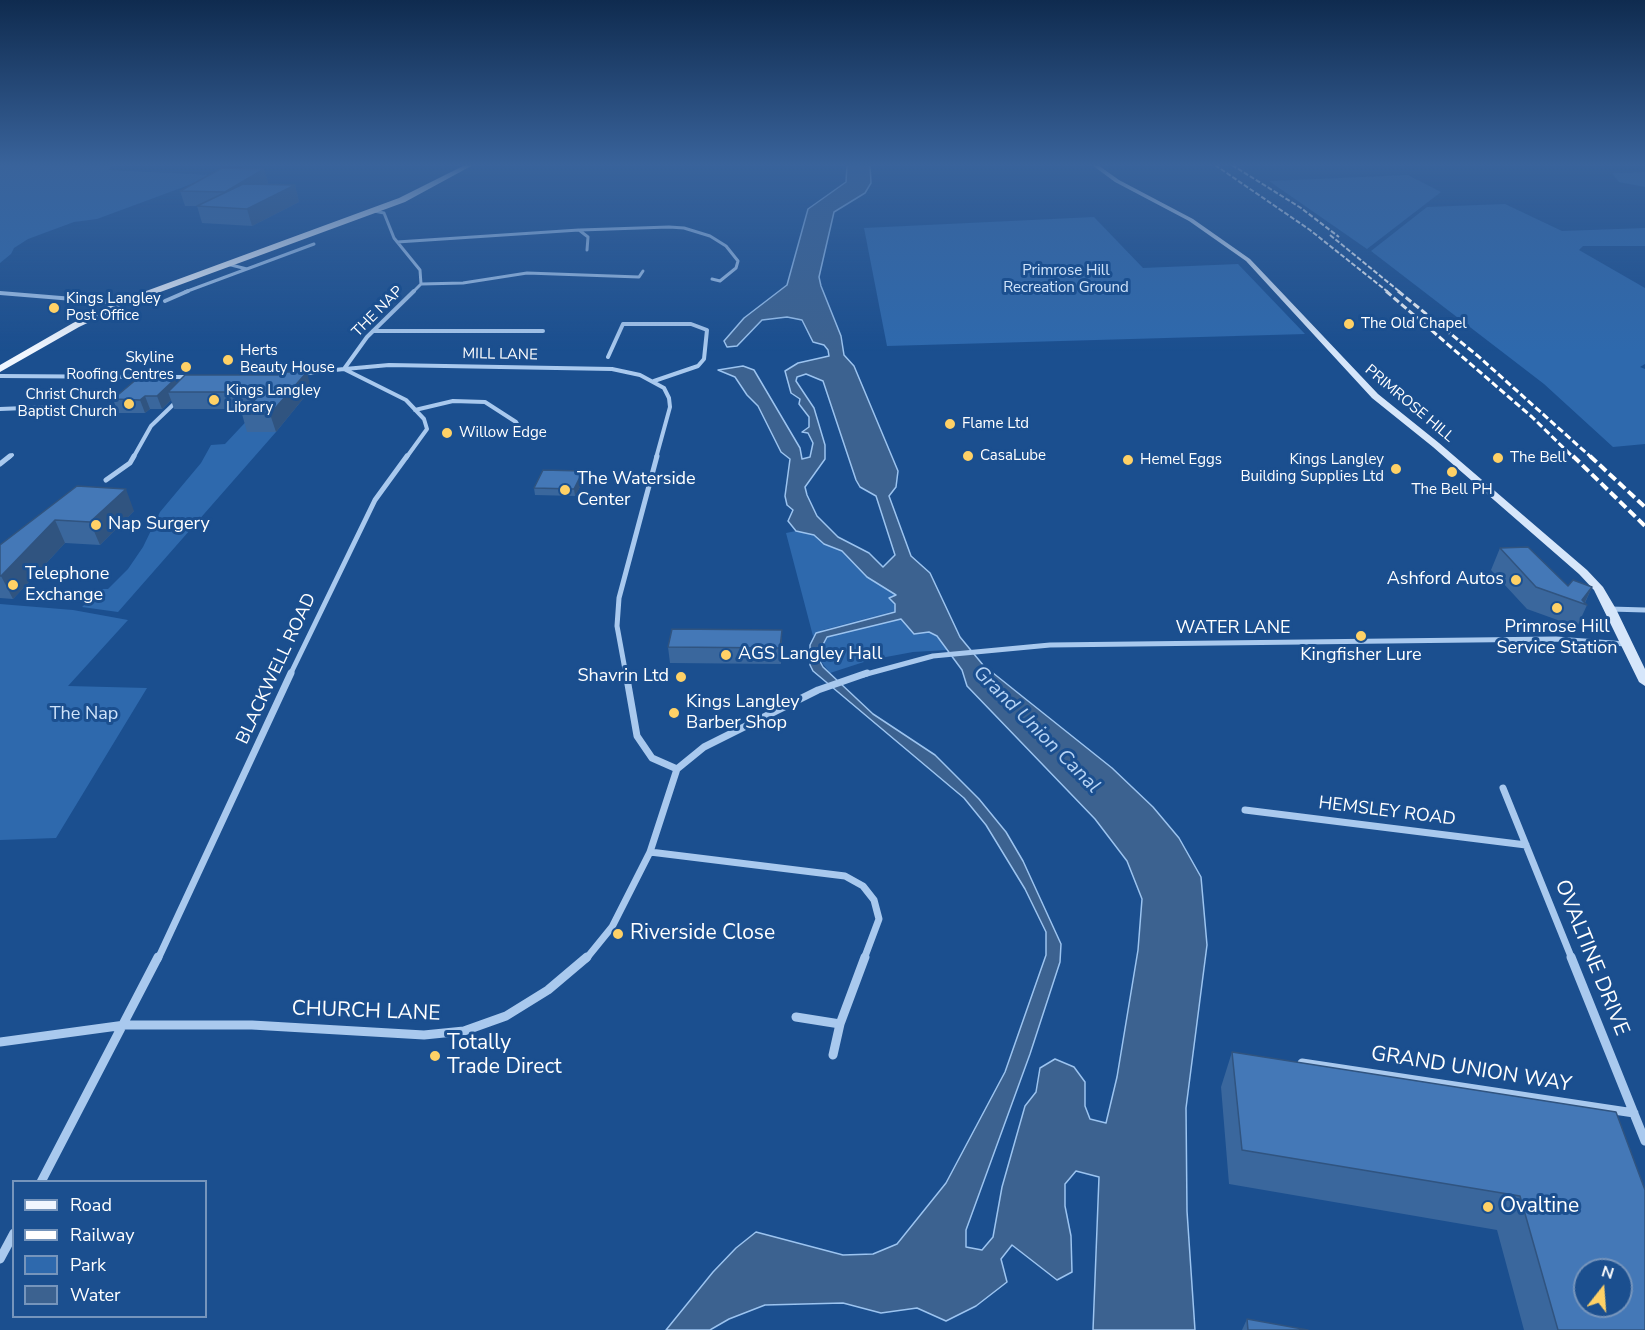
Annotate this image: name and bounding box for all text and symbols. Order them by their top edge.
park label: Primrose Hill Recreation Ground [1003,262,1129,297]
street label: THE NAP [349,283,407,341]
place label: Kings Langley Post Office [66,290,161,325]
marker: Kings Langley Post Office [47,301,61,315]
place label: The Old Chapel [1361,315,1467,333]
marker: The Old Chapel [1342,317,1356,331]
place label: Herts Beauty House [240,342,335,377]
street label: MILL LANE [462,345,538,365]
place label: Skyline Roofing Centres [66,349,174,384]
marker: Herts Beauty House [221,353,235,367]
marker: Skyline Roofing Centres [179,360,193,374]
street label: PRIMROSE HILL [1361,361,1457,447]
place label: Kings Langley Library [226,382,321,417]
place label: Christ Church Baptist Church [17,386,117,421]
marker: Kings Langley Library [207,393,221,407]
marker: Christ Church Baptist Church [122,397,136,411]
place label: Flame Ltd [962,415,1029,433]
marker: Flame Ltd [943,417,957,431]
place label: Willow Edge [459,424,547,442]
marker: Willow Edge [440,426,454,440]
place label: CasaLube [980,447,1046,465]
marker: CasaLube [961,449,975,463]
place label: The Bell [1510,449,1566,467]
place label: Hemel Eggs [1140,451,1222,469]
place label: Kings Langley Building Supplies Ltd [1240,451,1384,486]
marker: The Bell [1491,451,1505,465]
marker: Hemel Eggs [1121,453,1135,467]
marker: Kings Langley Building Supplies Ltd [1389,462,1403,476]
marker: The Bell PH [1445,465,1459,479]
place label: The Waterside Center [577,469,696,512]
place label: The Bell PH [1411,481,1493,499]
marker: The Waterside Center [558,483,572,497]
place label: Nap Surgery [108,514,210,536]
marker: Nap Surgery [89,518,103,532]
place label: Telephone Exchange [25,564,109,606]
place label: Ashford Autos [1387,569,1504,591]
marker: Ashford Autos [1509,573,1523,587]
marker: Telephone Exchange [6,578,20,592]
street label: BLACKWELL ROAD [233,590,321,748]
marker: Primrose Hill Service Station [1550,601,1564,615]
place label: Primrose Hill Service Station [1496,617,1618,660]
street label: WATER LANE [1176,618,1290,640]
marker: Kingfisher Lure [1354,629,1368,643]
place label: AGS Langley Hall [738,644,882,666]
place label: Kingfisher Lure [1300,645,1422,667]
marker: AGS Langley Hall [719,648,733,662]
water label: Grand Union Canal [967,661,1105,799]
place label: Shavrin Ltd [577,666,669,688]
marker: Shavrin Ltd [674,670,688,684]
place label: Kings Langley Barber Shop [686,692,800,734]
park label: The Nap [50,704,118,726]
marker: Kings Langley Barber Shop [667,706,681,720]
street label: HEMSLEY ROAD [1317,793,1457,831]
street label: OVALTINE DRIVE [1548,876,1634,1040]
place label: Riverside Close [630,921,775,947]
marker: Riverside Close [611,927,625,941]
street label: CHURCH LANE [291,997,441,1027]
place label: Totally Trade Direct [447,1031,561,1081]
street label: GRAND UNION WAY [1369,1042,1573,1098]
marker: Totally Trade Direct [428,1049,442,1063]
legend [12,1180,207,1318]
text: Road [70,1193,112,1217]
place label: Ovaltine [1500,1194,1579,1220]
marker: Ovaltine [1481,1200,1495,1214]
text: Railway [70,1223,135,1247]
text: Park [70,1253,106,1277]
north arrow [1573,1258,1633,1318]
text: N [1599,1260,1617,1285]
text: Water [70,1283,121,1307]

